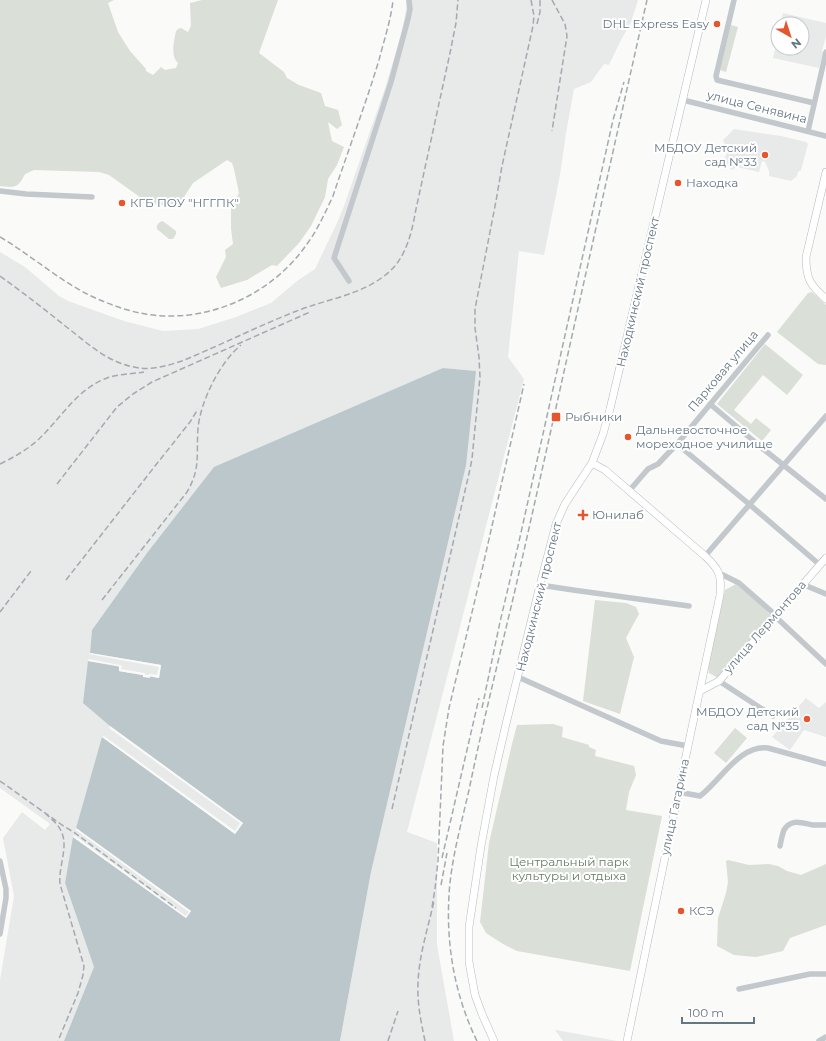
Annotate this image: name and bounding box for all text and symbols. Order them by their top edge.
place label: DHL Express Easy [603,16,709,31]
north arrow [770,16,810,56]
marker: DHL Express Easy [712,19,722,29]
text: N [788,36,804,52]
street label: улица Сенявина [705,87,809,126]
place label: МБДОУ Детский сад №33 [654,140,757,169]
marker: МБДОУ Детский сад №33 [760,150,770,160]
place label: Находка [686,175,738,190]
marker: Находка [673,178,683,188]
place label: КГБ ПОУ "НГГПК" [130,195,239,210]
marker: КГБ ПОУ "НГГПК" [117,198,127,208]
street label: Находкинский проспект [613,215,662,369]
street label: Парковая улица [684,327,761,414]
place label: Рыбники [565,409,622,424]
marker: Рыбники [550,411,562,423]
place label: Дальневосточное мореходное училище [636,422,773,451]
marker: Дальневосточное мореходное училище [623,432,633,442]
place label: Юнилаб [592,507,644,522]
marker: Юнилаб [577,509,589,521]
street label: Находкинский проспект [513,520,564,673]
street label: улица Лермонтова [720,577,809,677]
place label: МБДОУ Детский сад №35 [696,704,799,733]
marker: МБДОУ Детский сад №35 [802,714,812,724]
street label: улица Гагарина [657,757,692,858]
park label: Центральный парк культуры и отдыха [509,854,629,883]
place label: КСЭ [689,903,714,918]
marker: КСЭ [676,906,686,916]
scale bar [682,999,754,1025]
text: 100 m [688,1005,724,1020]

